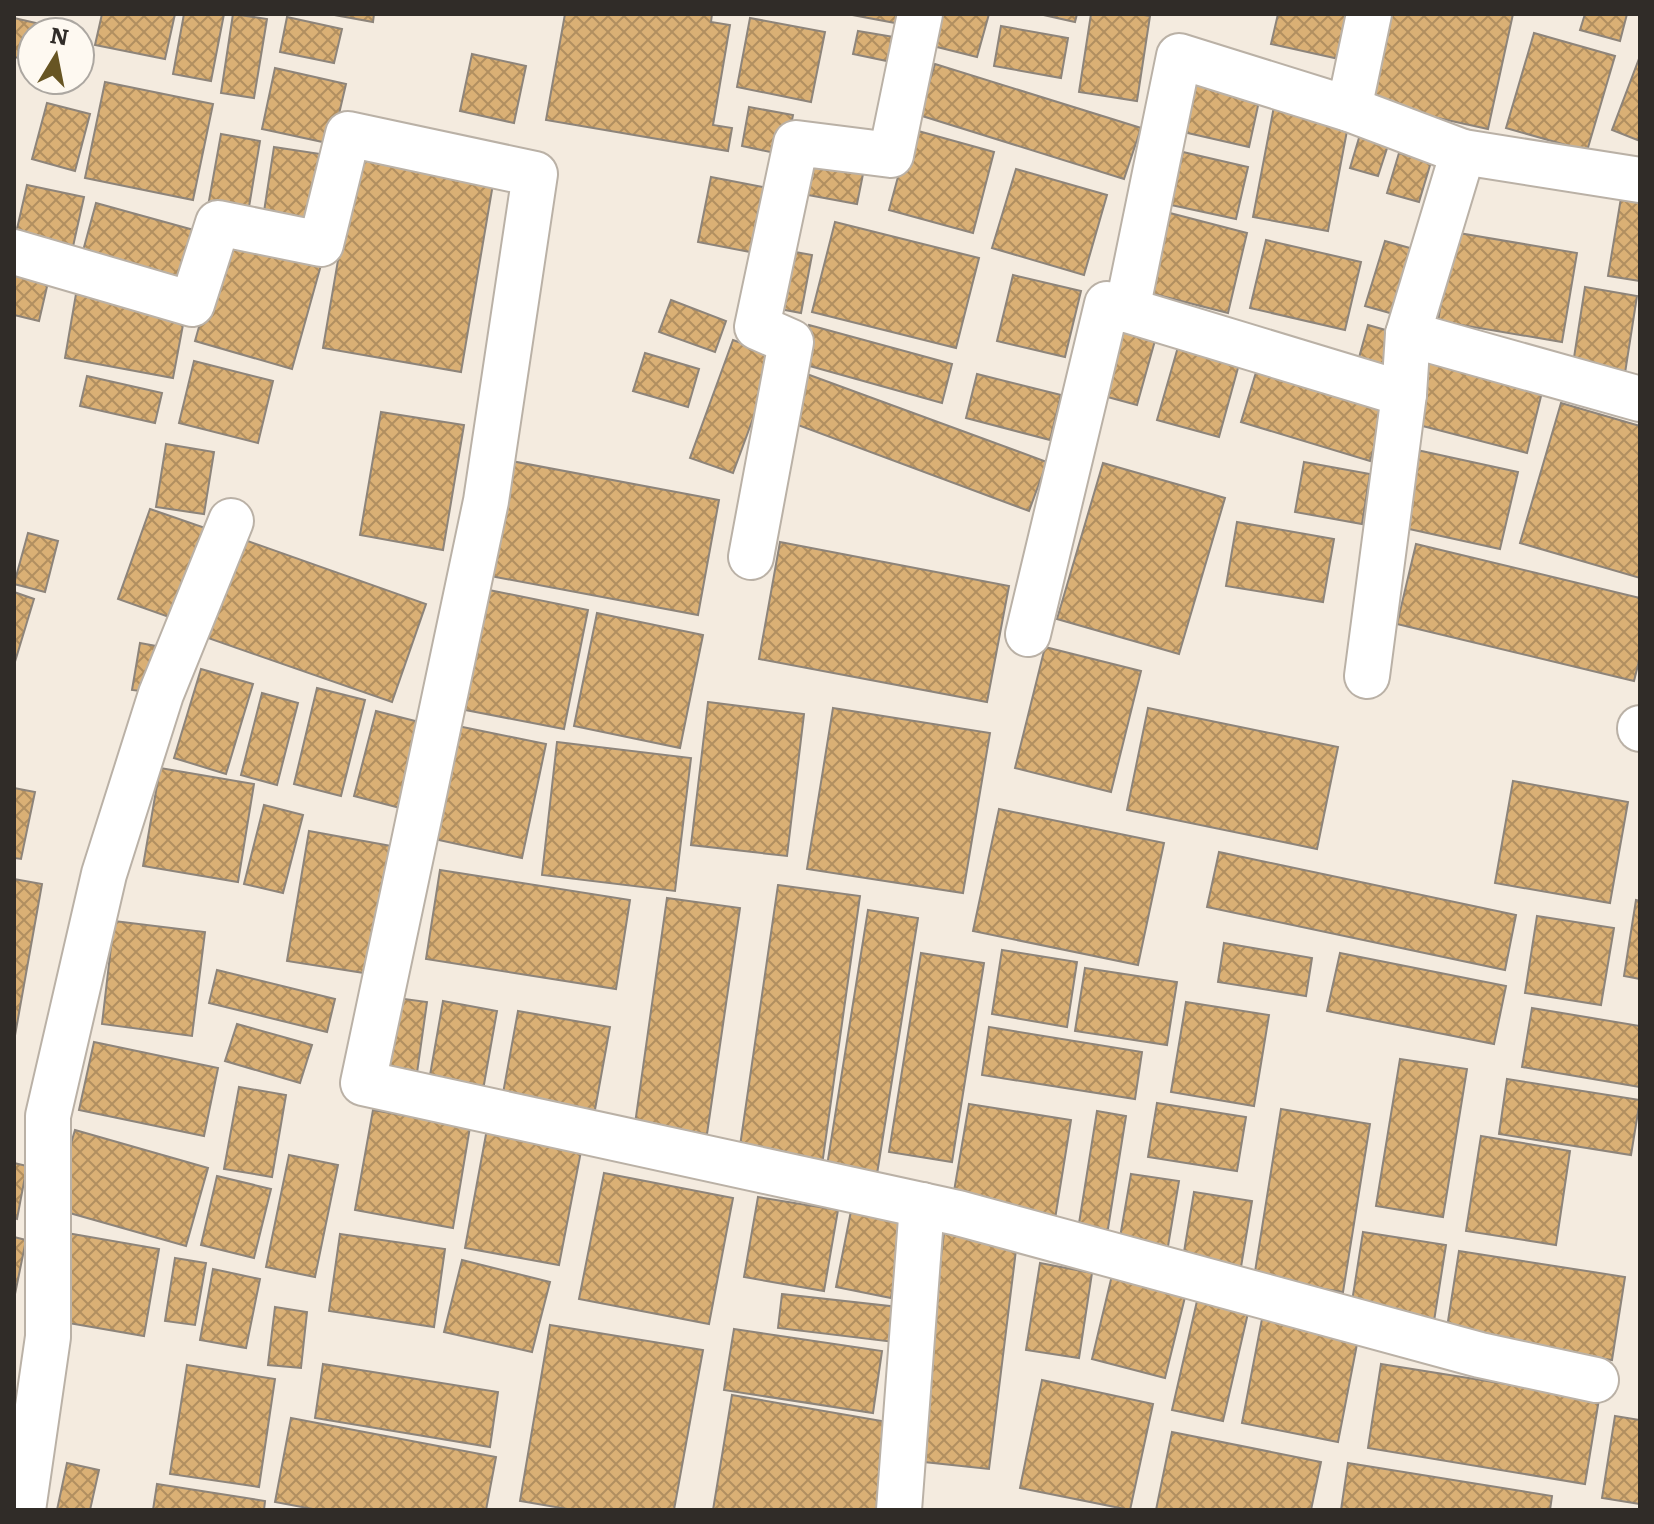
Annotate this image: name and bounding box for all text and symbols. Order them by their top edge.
north arrow [16,16,96,96]
text: N [48,17,72,53]

